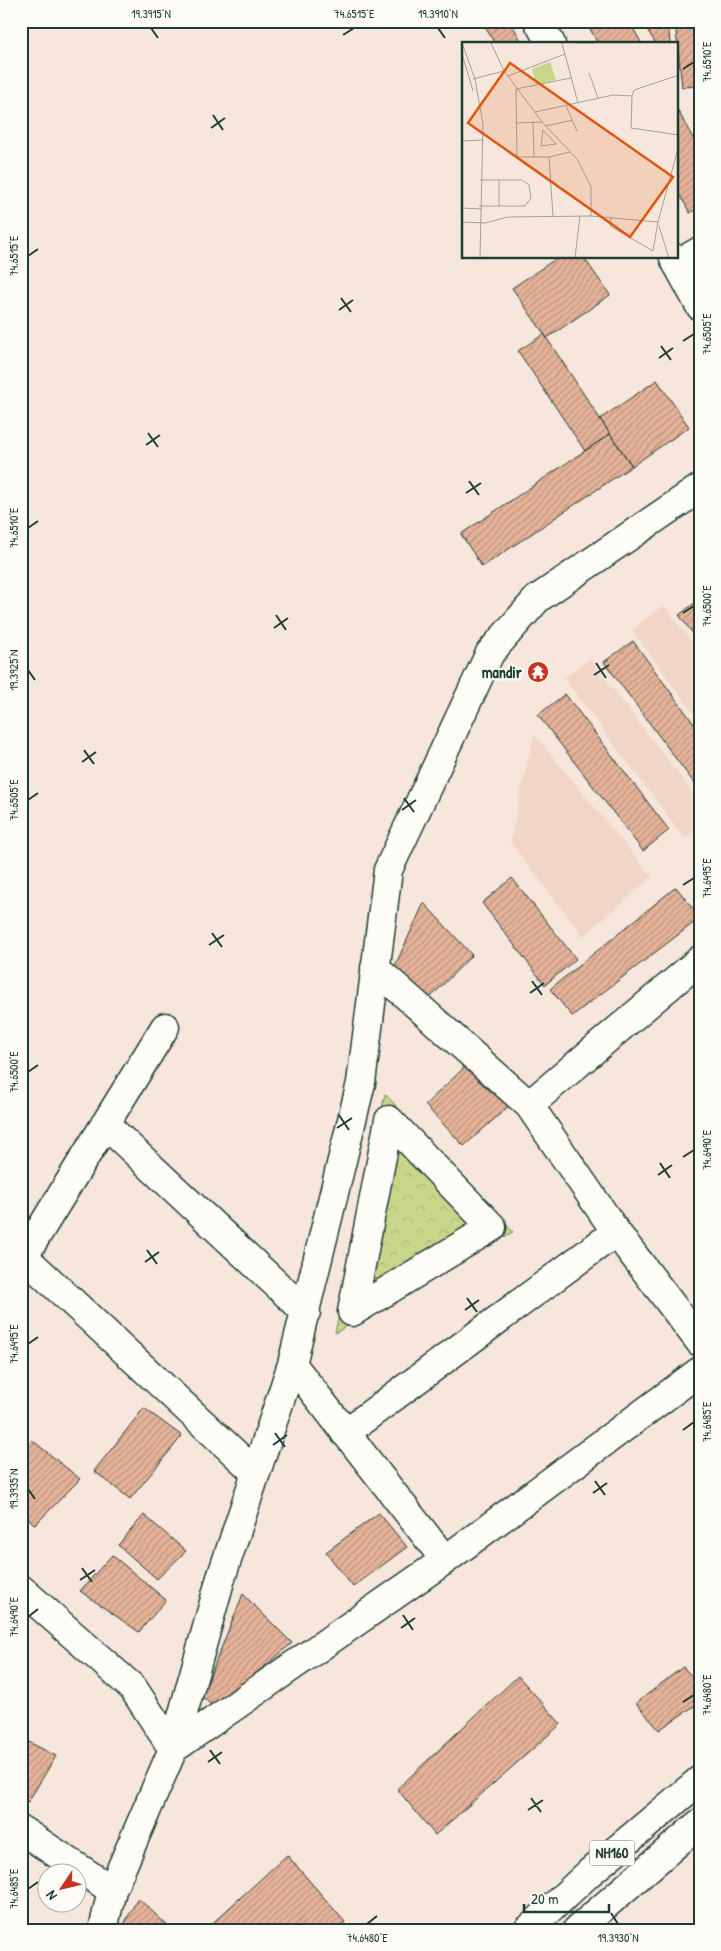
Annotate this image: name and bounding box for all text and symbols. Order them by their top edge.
text: 19.3915°N [131,5,171,22]
text: 74.6515°E [334,5,375,22]
text: 19.3910°N [418,5,458,22]
text: 74.6510°E [698,41,715,82]
inset map [462,42,678,259]
text: 74.6515°E [5,235,22,276]
text: 74.6505°E [698,313,715,355]
text: 74.6510°E [5,507,22,548]
text: 74.6500°E [698,584,715,627]
text: 19.3925°N [5,650,22,690]
temple icon: mandir [526,660,550,684]
place label: mandir [482,661,523,683]
text: 74.6505°E [5,779,22,821]
text: 74.6495°E [698,857,715,898]
text: 74.6500°E [5,1050,22,1093]
text: 74.6490°E [698,1129,715,1170]
text: 74.6495°E [5,1323,22,1364]
text: 74.6485°E [698,1401,715,1442]
text: 19.3935°N [5,1469,22,1509]
text: 74.6490°E [5,1596,22,1637]
text: 74.6480°E [698,1674,715,1715]
road number: NH160 [590,1840,634,1866]
north arrow [38,1864,88,1914]
text: 74.6485°E [5,1868,22,1909]
scale bar [524,1881,608,1913]
text: N [41,1887,61,1904]
text: 20 m [531,1888,558,1909]
text: 74.6480°E [347,1929,388,1946]
text: 19.3930°N [597,1929,639,1946]

